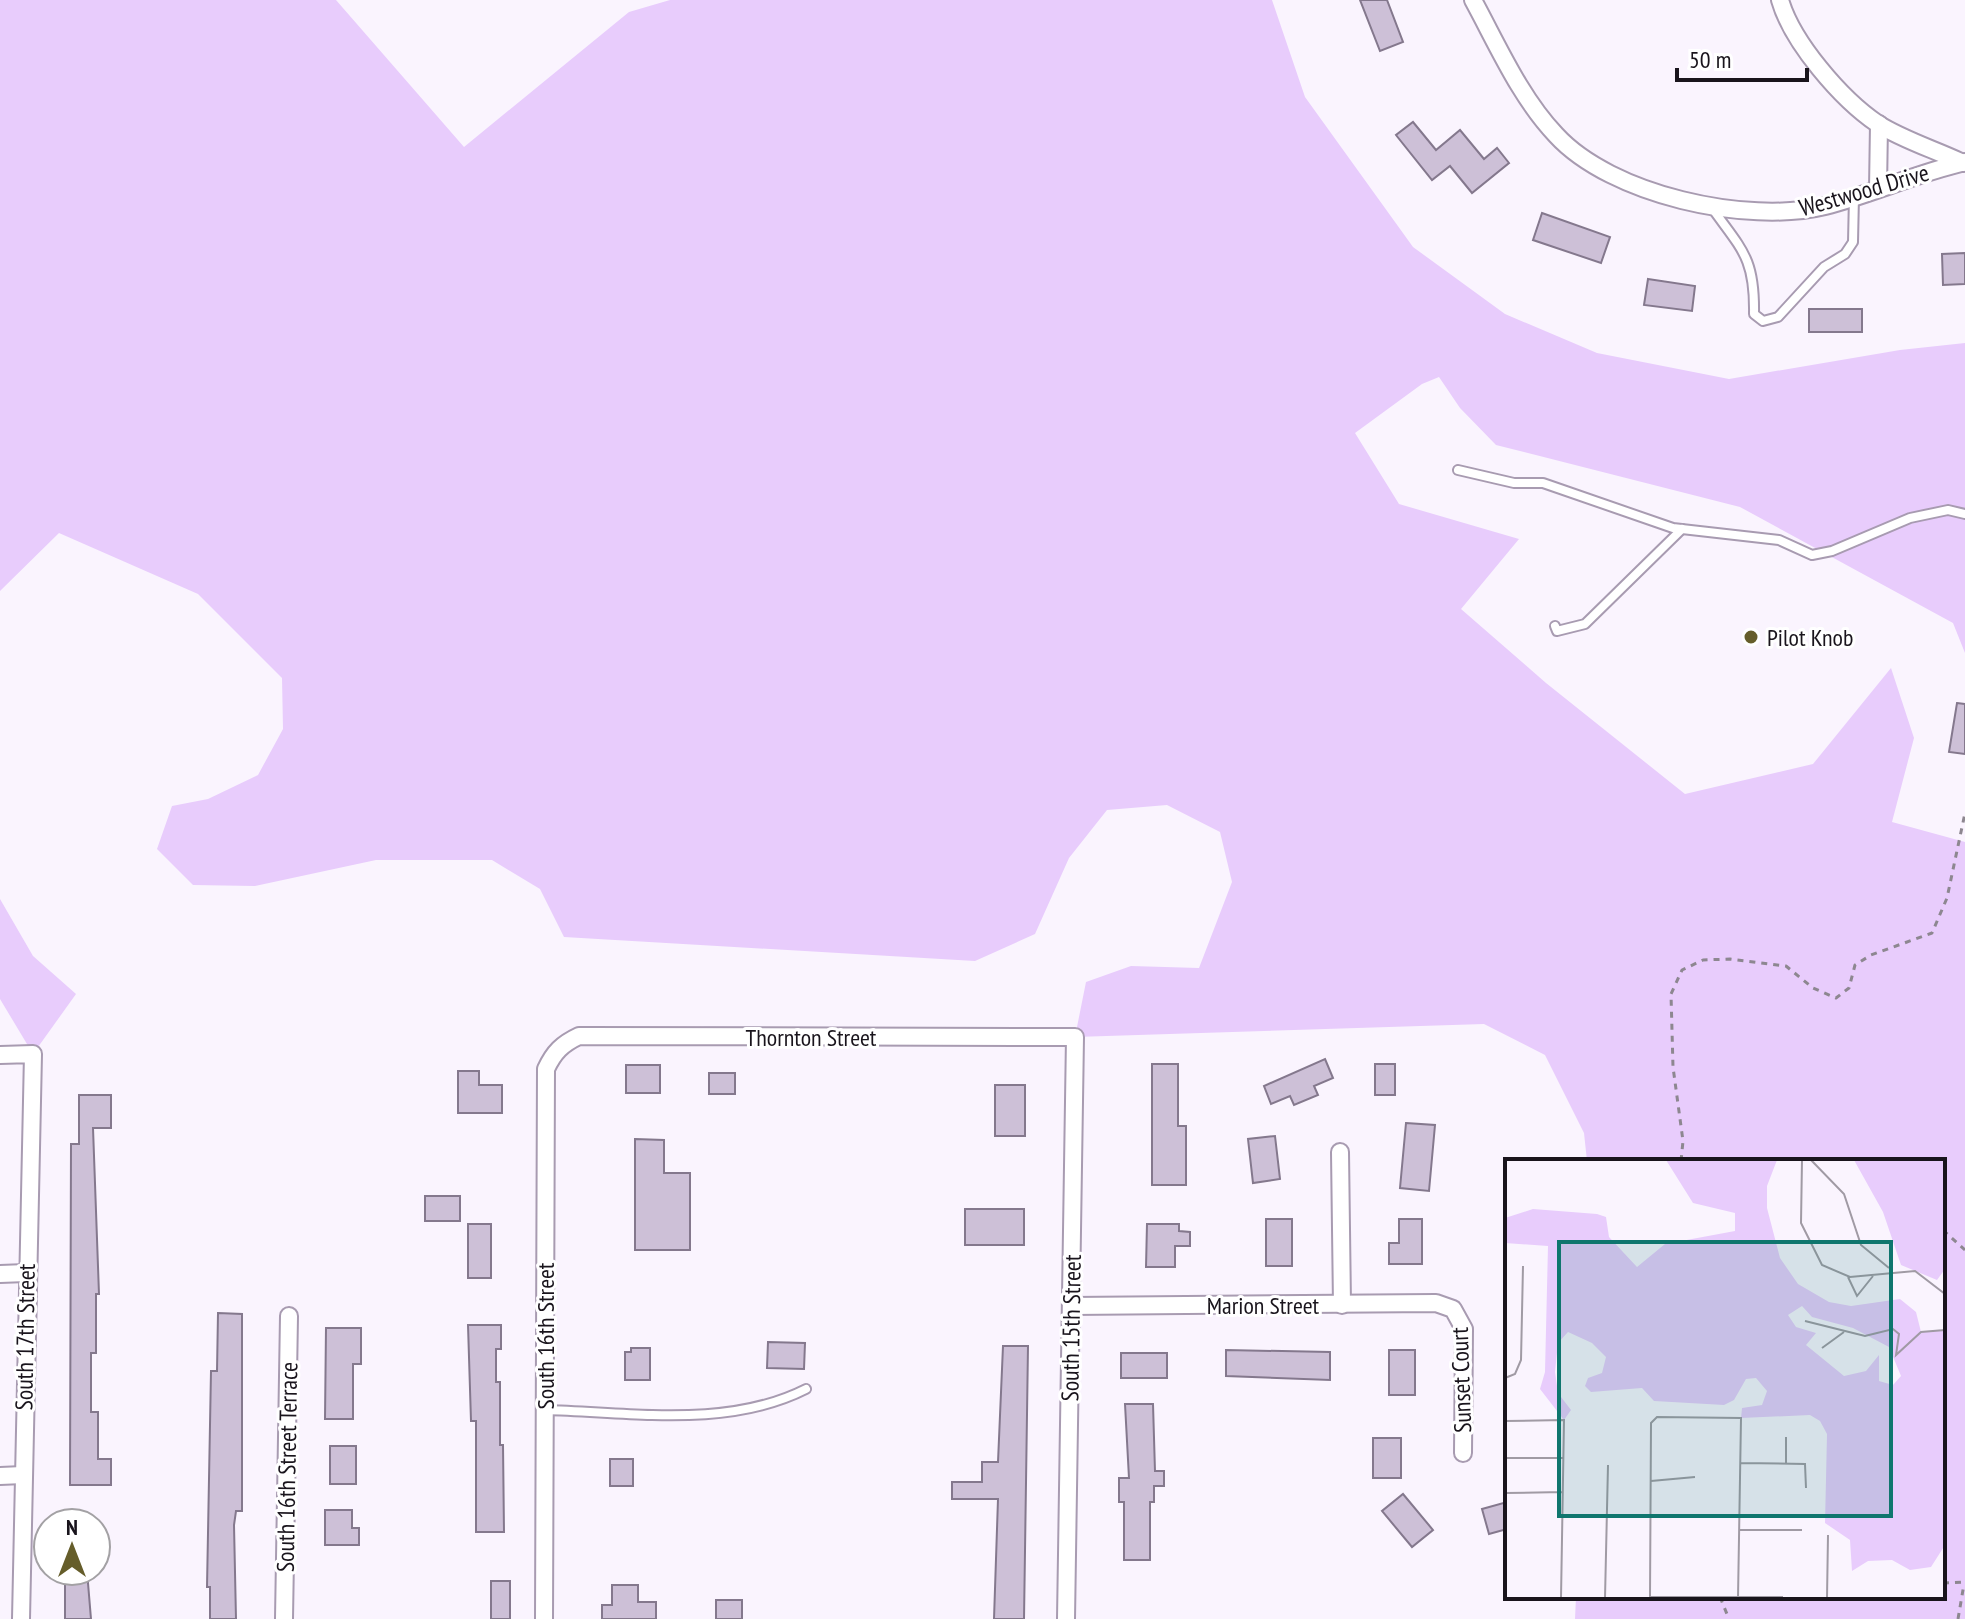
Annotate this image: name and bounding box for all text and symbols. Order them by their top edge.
scale bar [1677,32,1807,82]
text: 50 m [1689,44,1731,75]
street label: Westwood Drive [1795,157,1933,223]
place label: Pilot Knob [1767,622,1853,653]
marker: Pilot Knob [1742,628,1760,646]
street label: Thornton Street [746,1022,877,1053]
inset map [1505,1159,1945,1599]
street label: South 15th Street [1054,1254,1088,1402]
street label: South 16th Street [530,1262,561,1409]
street label: South 17th Street [8,1263,42,1411]
street label: Marion Street [1207,1290,1320,1321]
street label: Sunset Court [1444,1326,1478,1433]
street label: South 16th Street Terrace [270,1362,304,1572]
north arrow [32,1507,112,1587]
text: N [66,1513,78,1541]

